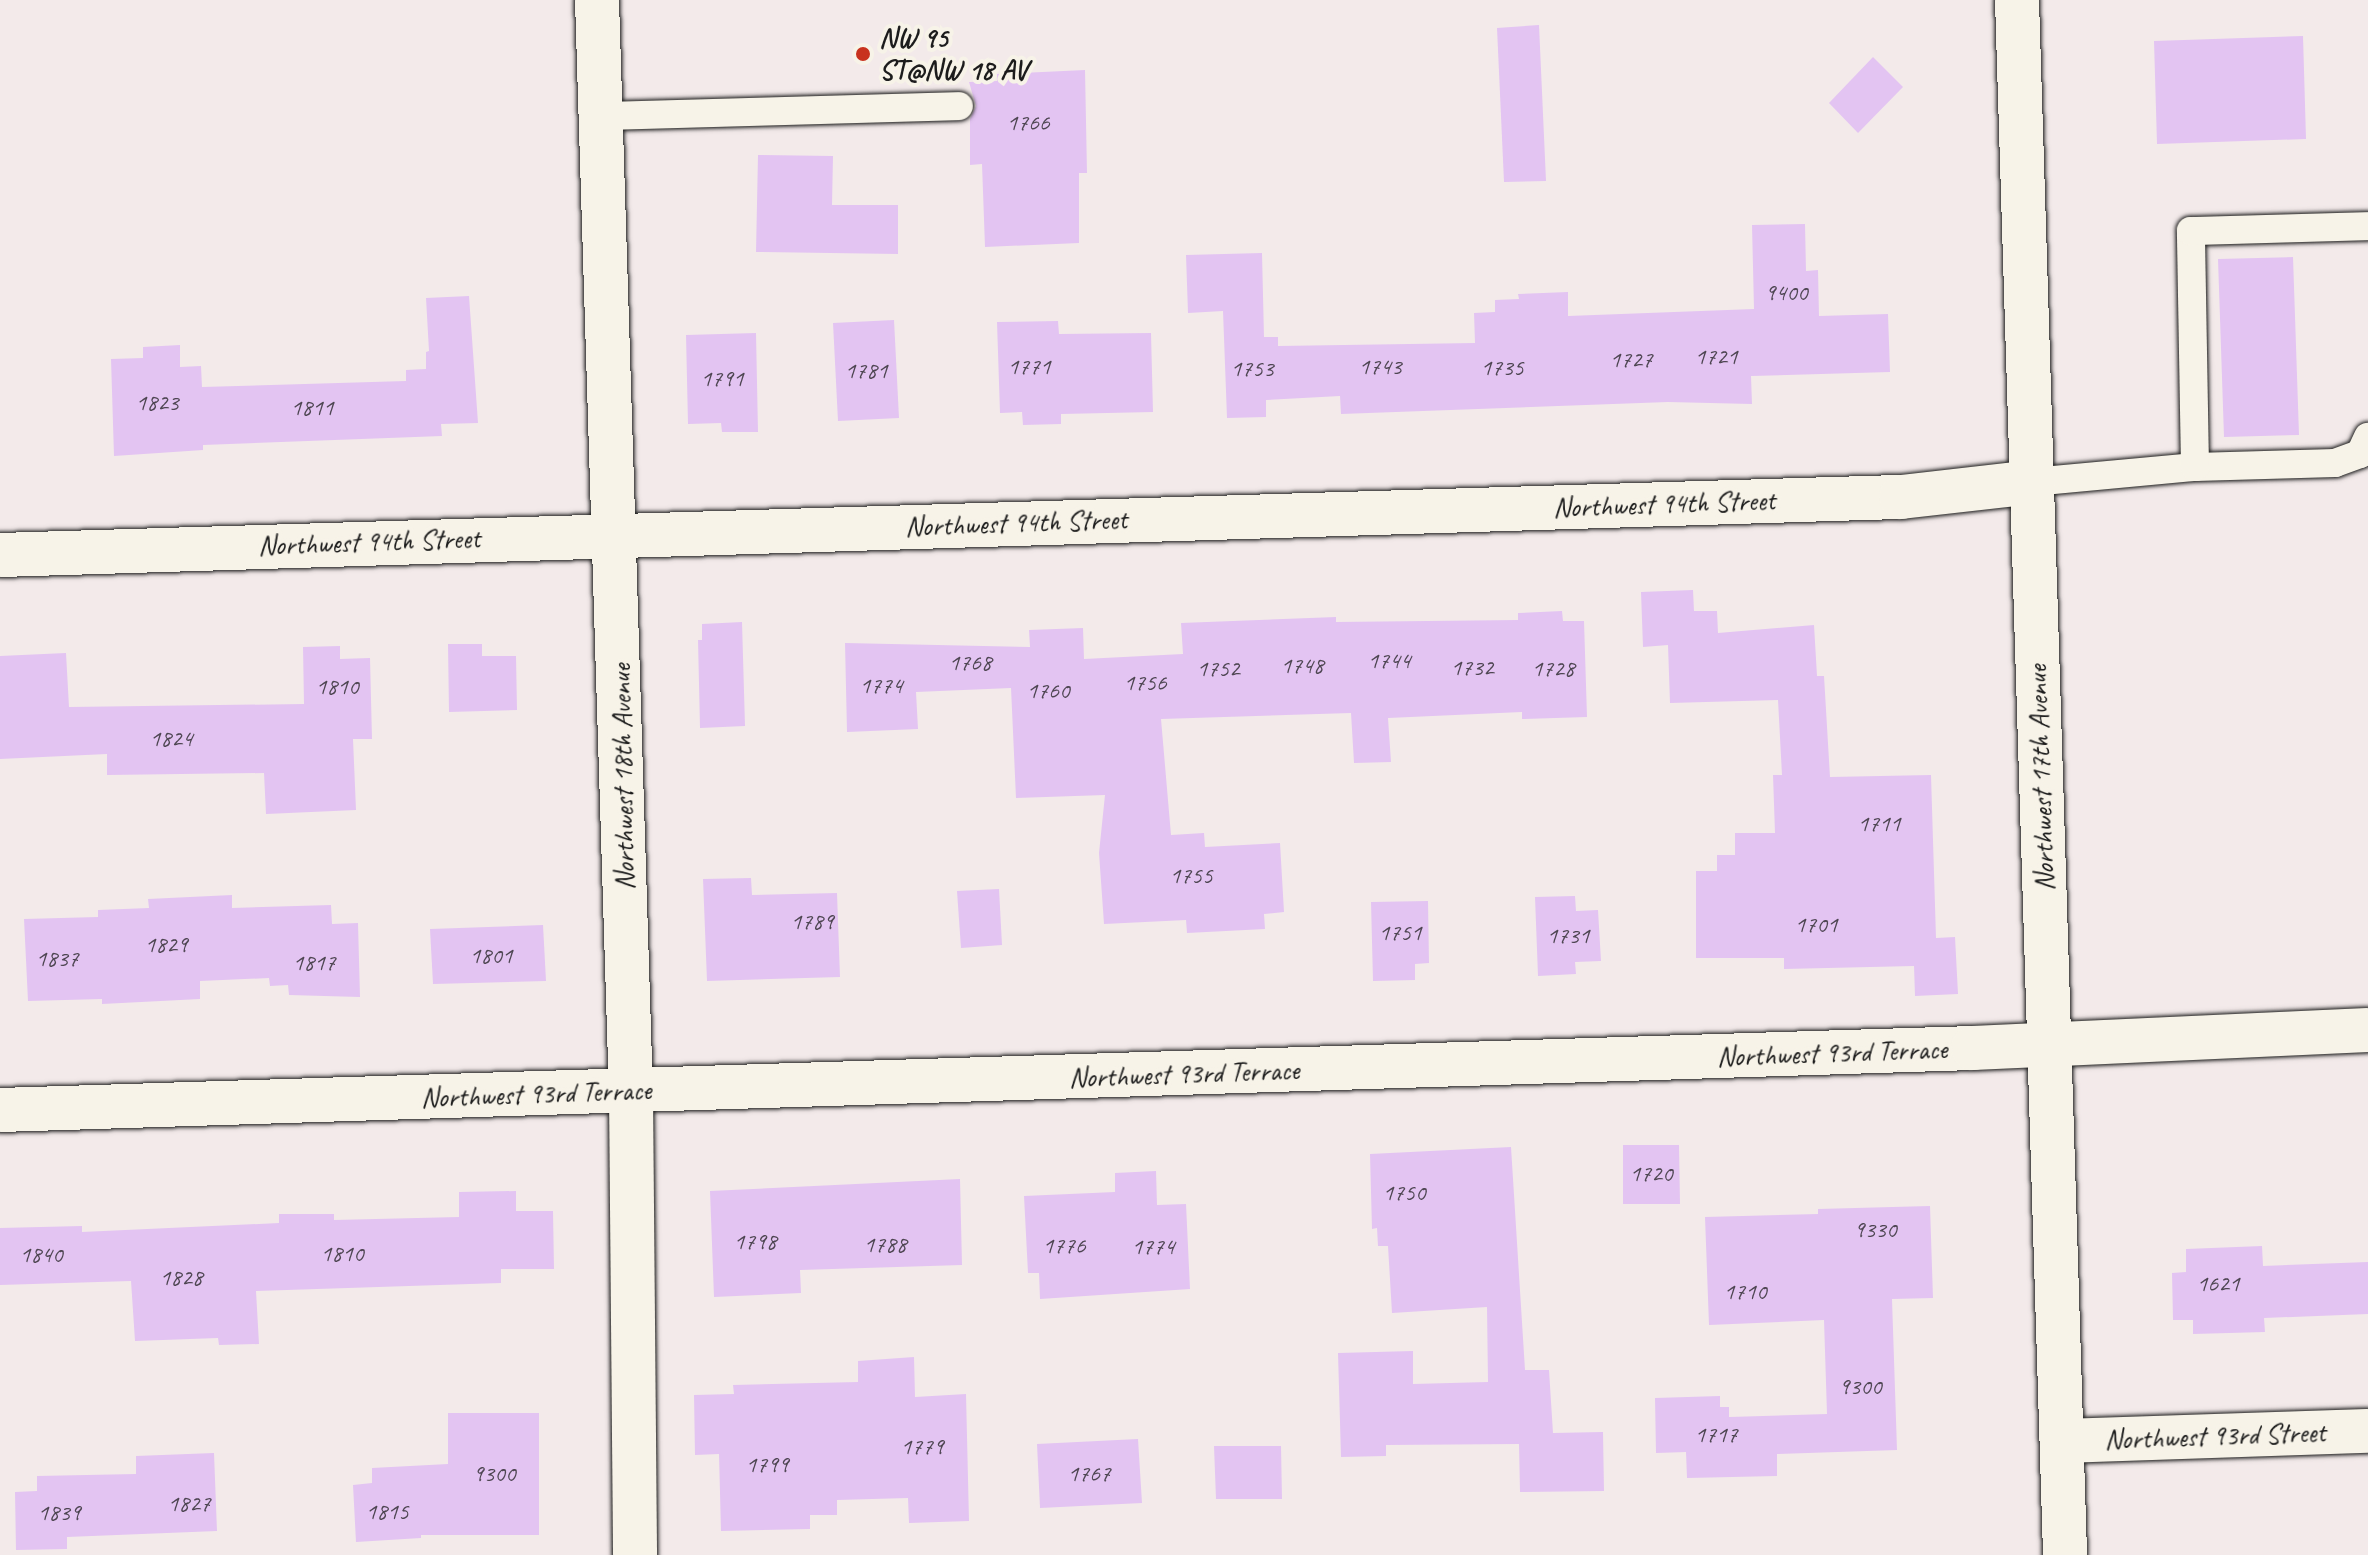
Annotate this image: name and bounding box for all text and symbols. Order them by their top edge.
place label: NW 95 ST@NW 18 AV [879,21,1027,87]
marker: NW 95 ST@NW 18 AV [854,45,872,63]
house number: 1766 [1006,109,1050,137]
house number: 9400 [1764,279,1808,307]
house number: 1721 [1694,343,1738,371]
house number: 1727 [1609,346,1653,374]
house number: 1771 [1007,353,1051,381]
house number: 1743 [1358,353,1402,381]
house number: 1735 [1480,354,1524,382]
house number: 1753 [1230,355,1274,383]
house number: 1781 [844,357,888,385]
house number: 1791 [700,365,744,393]
house number: 1823 [135,389,179,417]
house number: 1811 [290,394,334,422]
street label: Northwest 94th Street [1552,483,1776,525]
street label: Northwest 94th Street [904,502,1128,544]
street label: Northwest 94th Street [257,521,481,563]
house number: 1744 [1367,647,1411,675]
house number: 1768 [948,649,992,677]
house number: 1748 [1280,652,1324,680]
house number: 1732 [1450,654,1494,682]
house number: 1752 [1196,655,1240,683]
house number: 1728 [1531,655,1575,683]
street label: Northwest 18th Avenue [604,664,642,890]
street label: Northwest 17th Avenue [2020,664,2062,892]
house number: 1756 [1123,669,1167,697]
house number: 1774 [859,672,903,700]
house number: 1810 [315,673,359,701]
house number: 1760 [1026,677,1070,705]
house number: 1824 [149,725,193,753]
house number: 1711 [1857,810,1901,838]
house number: 1755 [1169,862,1213,890]
house number: 1789 [790,908,834,936]
house number: 1701 [1794,911,1838,939]
house number: 1751 [1378,919,1422,947]
house number: 1731 [1546,922,1590,950]
house number: 1829 [144,931,188,959]
house number: 1801 [469,942,513,970]
house number: 1837 [35,945,79,973]
house number: 1817 [292,949,336,977]
street label: Northwest 93rd Terrace [1716,1032,1948,1074]
street label: Northwest 93rd Terrace [1068,1053,1300,1095]
street label: Northwest 93rd Terrace [420,1073,652,1115]
house number: 1720 [1629,1160,1673,1188]
house number: 1750 [1382,1179,1426,1207]
house number: 9330 [1853,1216,1897,1244]
house number: 1798 [733,1228,777,1256]
house number: 1788 [863,1231,907,1259]
house number: 1776 [1042,1232,1086,1260]
house number: 1774 [1131,1233,1175,1261]
house number: 1810 [320,1240,364,1268]
house number: 1840 [19,1241,63,1269]
house number: 1828 [159,1264,203,1292]
house number: 1621 [2196,1270,2240,1298]
house number: 1710 [1723,1278,1767,1306]
house number: 9300 [1838,1373,1882,1401]
street label: Northwest 93rd Street [2104,1415,2326,1457]
house number: 1717 [1694,1421,1738,1449]
house number: 1779 [900,1433,944,1461]
house number: 1799 [745,1451,789,1479]
house number: 9300 [472,1460,516,1488]
house number: 1767 [1067,1460,1111,1488]
house number: 1827 [167,1490,211,1518]
house number: 1815 [365,1498,409,1526]
house number: 1839 [37,1499,81,1527]

